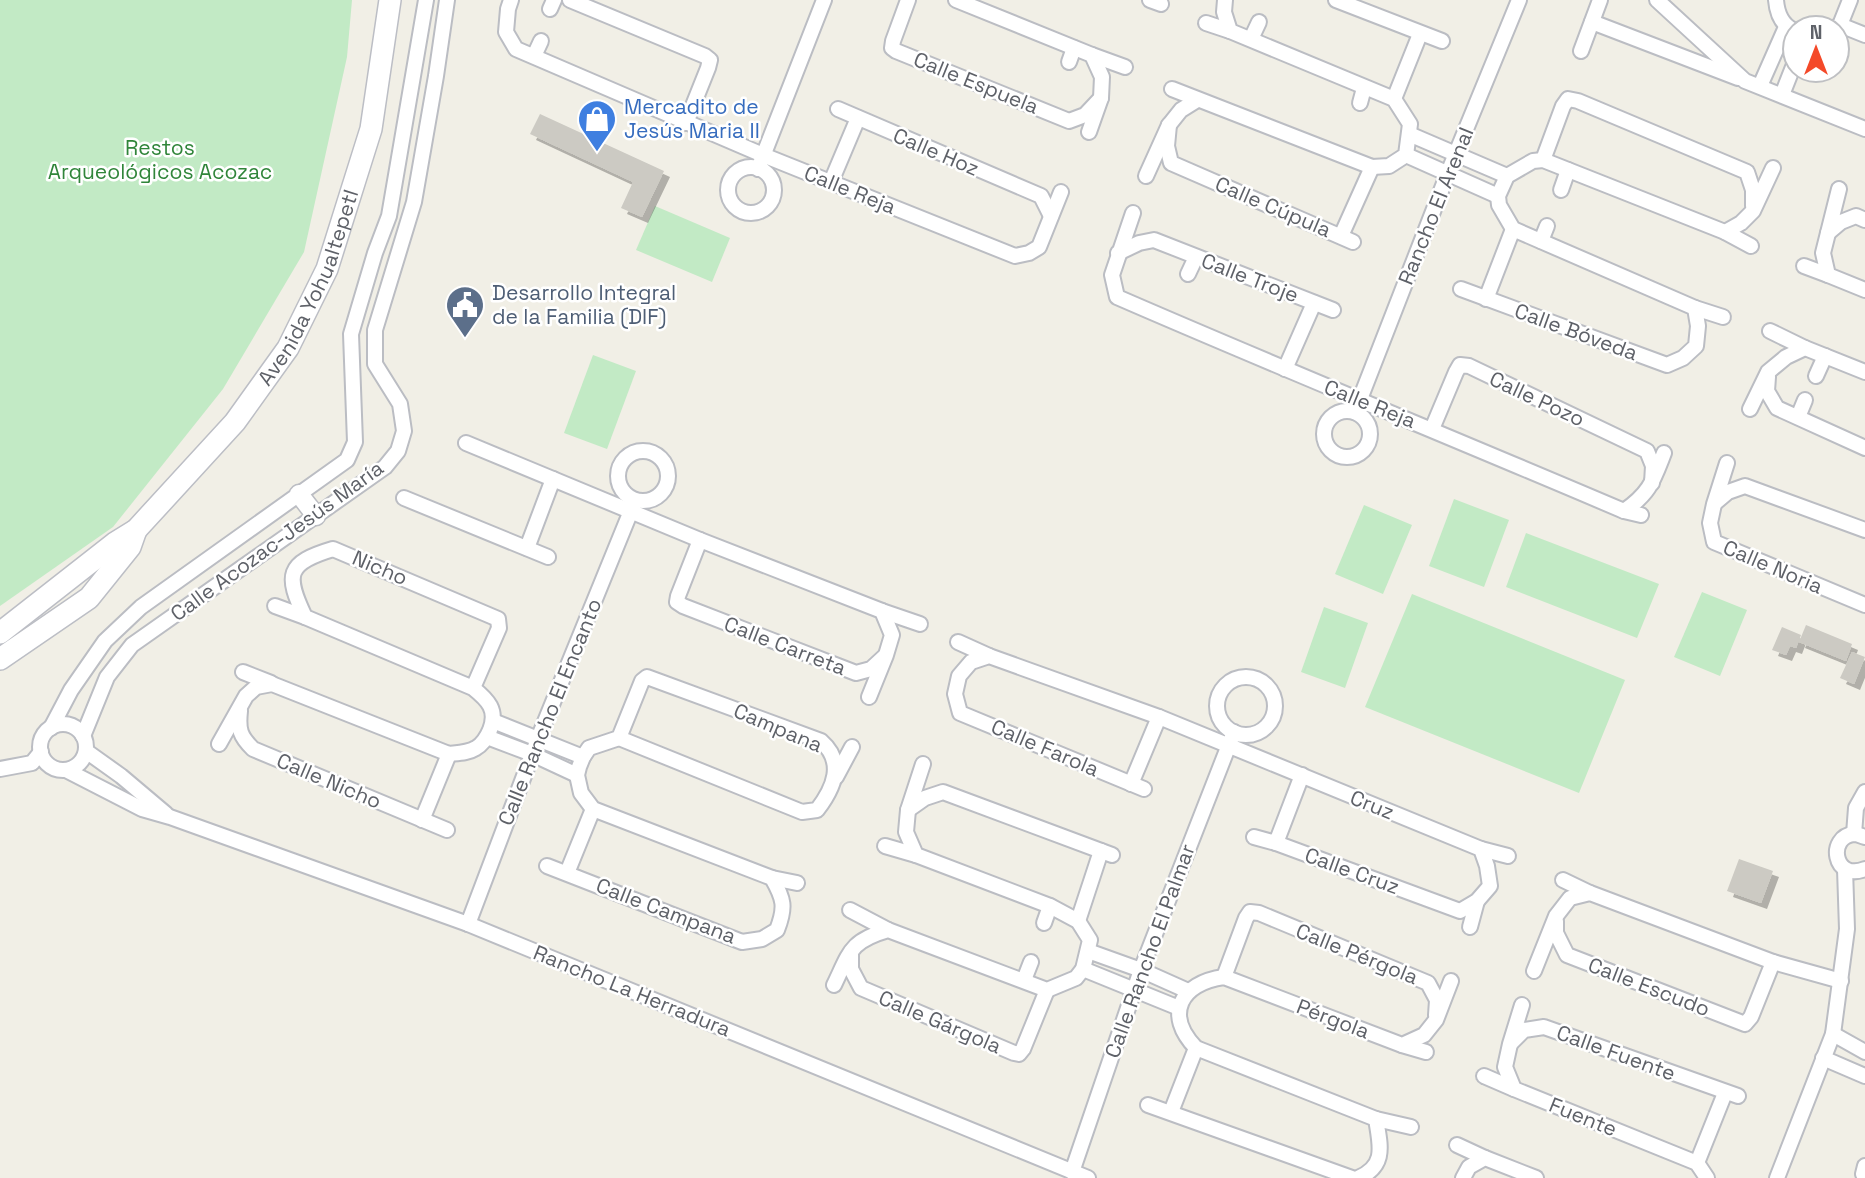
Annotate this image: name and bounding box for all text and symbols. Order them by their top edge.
north arrow [1781,14,1851,84]
text: N [1810,20,1822,45]
street label: Calle Espuela [910,45,1043,120]
place label: Mercadito de Jesús Maria II [624,93,760,144]
shop icon: Mercadito de Jesús Maria II [576,98,618,153]
street label: Calle Hoz [889,121,983,182]
street label: Rancho El Arenal [1392,123,1479,288]
park label: Restos Arqueológicos Acozac [48,134,272,185]
street label: Calle Reja [800,159,900,220]
street label: Calle Cúpula [1211,170,1335,243]
street label: Avenida Yohualtepetl [251,186,364,391]
street label: Calle Troje [1198,247,1303,308]
place label: Desarrollo Integral de la Familia (DIF) [492,279,676,330]
public building icon: Desarrollo Integral de la Familia (DIF) [444,284,486,339]
street label: Calle Bóveda [1511,297,1641,366]
street label: Calle Pozo [1485,365,1589,432]
street label: Calle Reja [1320,373,1420,434]
street label: Calle Acozac-Jesús María [165,454,388,627]
street label: Calle Noria [1719,533,1827,600]
street label: Nicho [348,544,412,591]
street label: Calle Rancho El Encanto [492,594,607,829]
street label: Calle Carreta [720,610,850,681]
street label: Campana [730,697,827,758]
street label: Calle Farola [987,713,1103,782]
street label: Calle Nicho [273,746,386,815]
street label: Cruz [1346,784,1398,826]
street label: Calle Rancho El Palmar [1098,840,1201,1061]
street label: Calle Cruz [1301,841,1403,900]
street label: Calle Campana [592,871,740,950]
street label: Calle Pérgola [1292,917,1422,990]
street label: Rancho La Herradura [530,939,735,1042]
street label: Calle Escudo [1584,951,1714,1022]
street label: Calle Gárgola [875,984,1006,1060]
street label: Pérgola [1293,992,1373,1045]
street label: Calle Fuente [1553,1019,1679,1087]
street label: Fuente [1545,1091,1621,1142]

